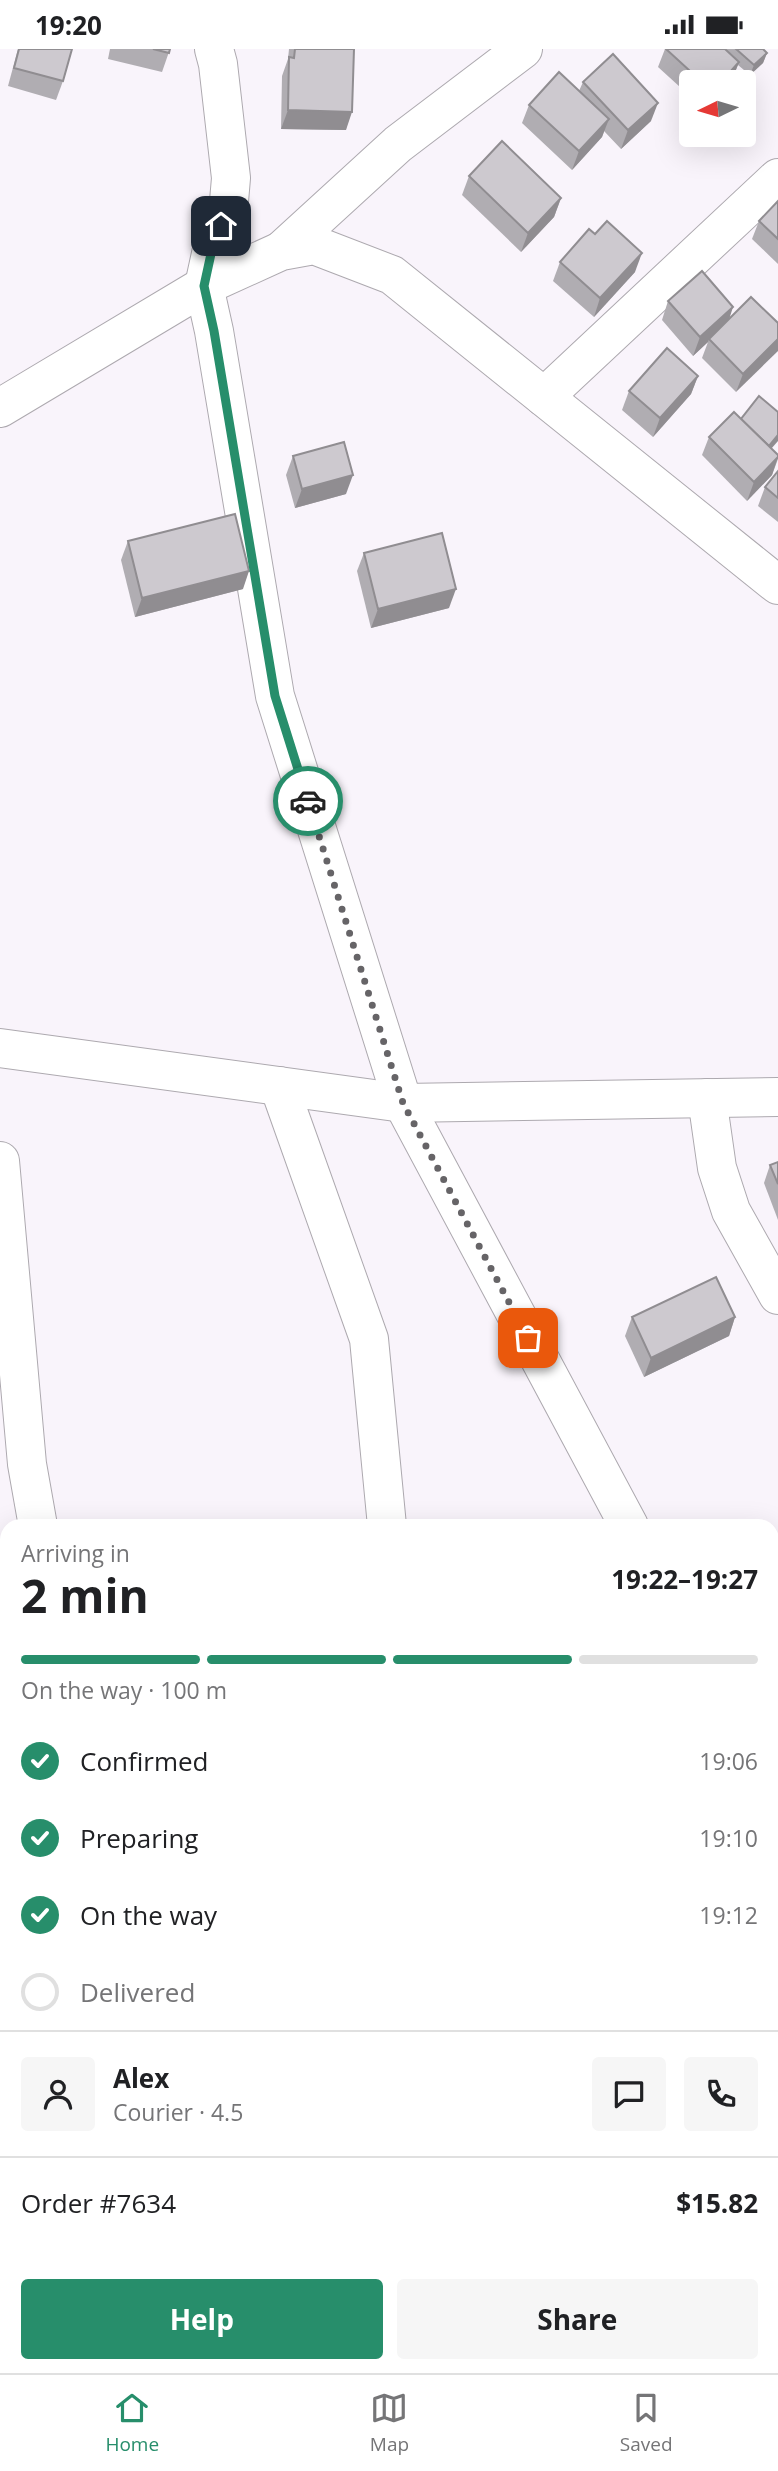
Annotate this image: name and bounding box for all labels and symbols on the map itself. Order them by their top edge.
north arrow [679,70,756,147]
pin [191,196,251,256]
courier [273,766,343,836]
pin [498,1308,558,1368]

